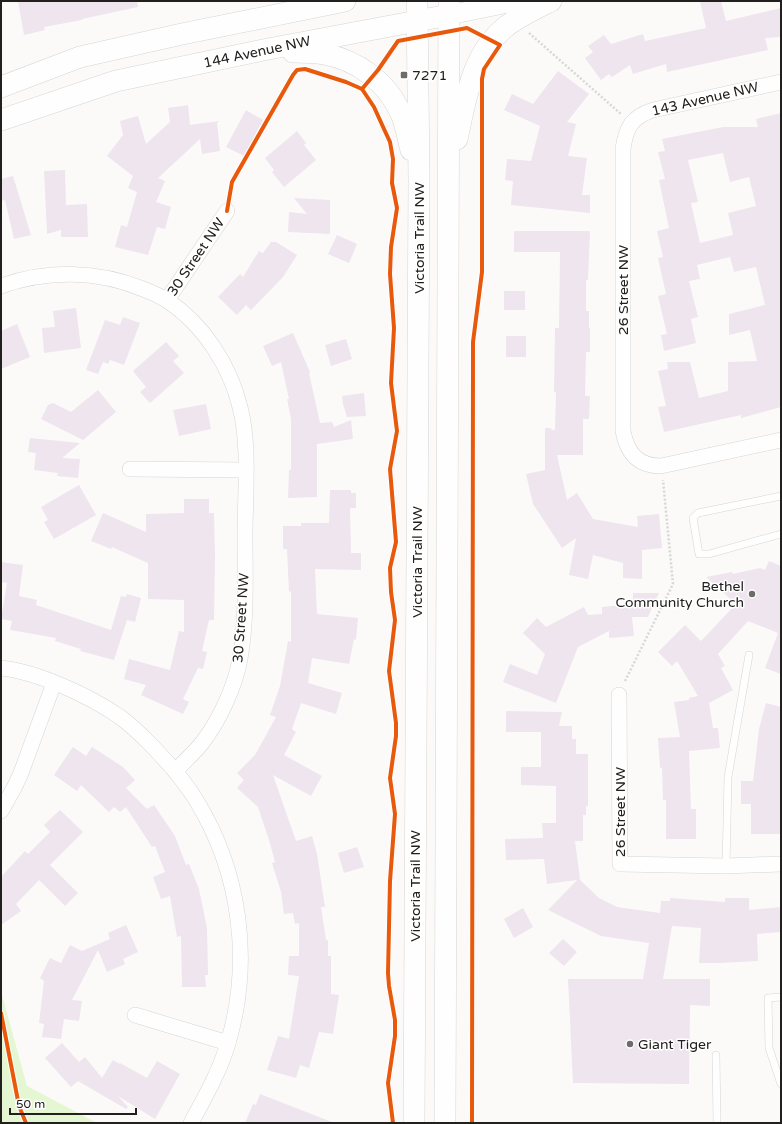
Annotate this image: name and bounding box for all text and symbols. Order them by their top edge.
street label: 144 Avenue NW [202,32,312,72]
place label: 7271 [412,67,447,84]
marker: 7271 [399,70,409,80]
street label: 143 Avenue NW [650,78,760,120]
street label: Victoria Trail NW [411,182,428,294]
street label: 30 Street NW [164,215,228,299]
street label: 26 Street NW [615,245,632,335]
street label: Victoria Trail NW [409,506,426,618]
street label: 30 Street NW [229,572,253,664]
place label: Bethel Community Church [615,578,744,611]
marker: Bethel Community Church [747,589,757,599]
street label: 26 Street NW [612,767,629,857]
street label: Victoria Trail NW [407,830,424,942]
place label: Giant Tiger [638,1036,712,1053]
marker: Giant Tiger [625,1039,635,1049]
scale bar [10,1090,136,1116]
text: 50 m [16,1097,45,1111]

